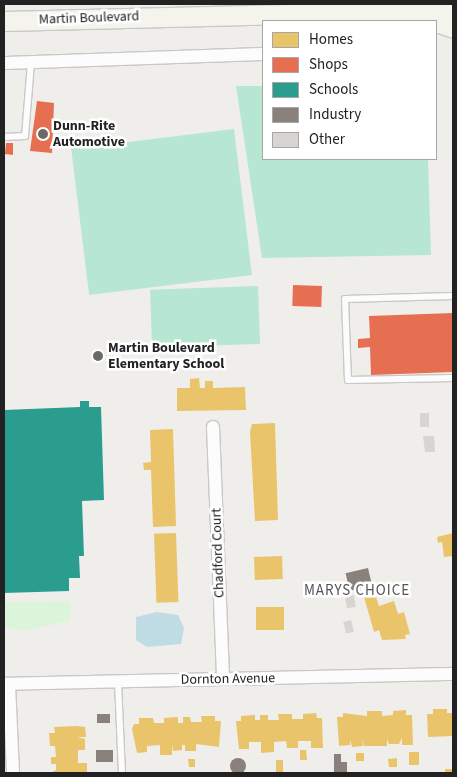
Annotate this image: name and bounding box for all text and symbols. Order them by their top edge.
street label: Martin Boulevard [38,8,140,28]
legend [262,20,437,160]
text: Homes [309,29,353,50]
text: Shops [309,54,348,75]
text: Schools [309,79,358,100]
text: Industry [309,104,361,125]
place label: Dunn-Rite Automotive [53,118,125,150]
marker: Dunn-Rite Automotive [37,128,49,140]
text: Other [309,129,345,150]
place label: Martin Boulevard Elementary School [108,340,224,372]
marker: Martin Boulevard Elementary School [92,350,104,362]
street label: Chadford Court [208,508,228,598]
district label: MARYS CHOICE [302,582,412,600]
street label: Dornton Avenue [181,670,275,688]

